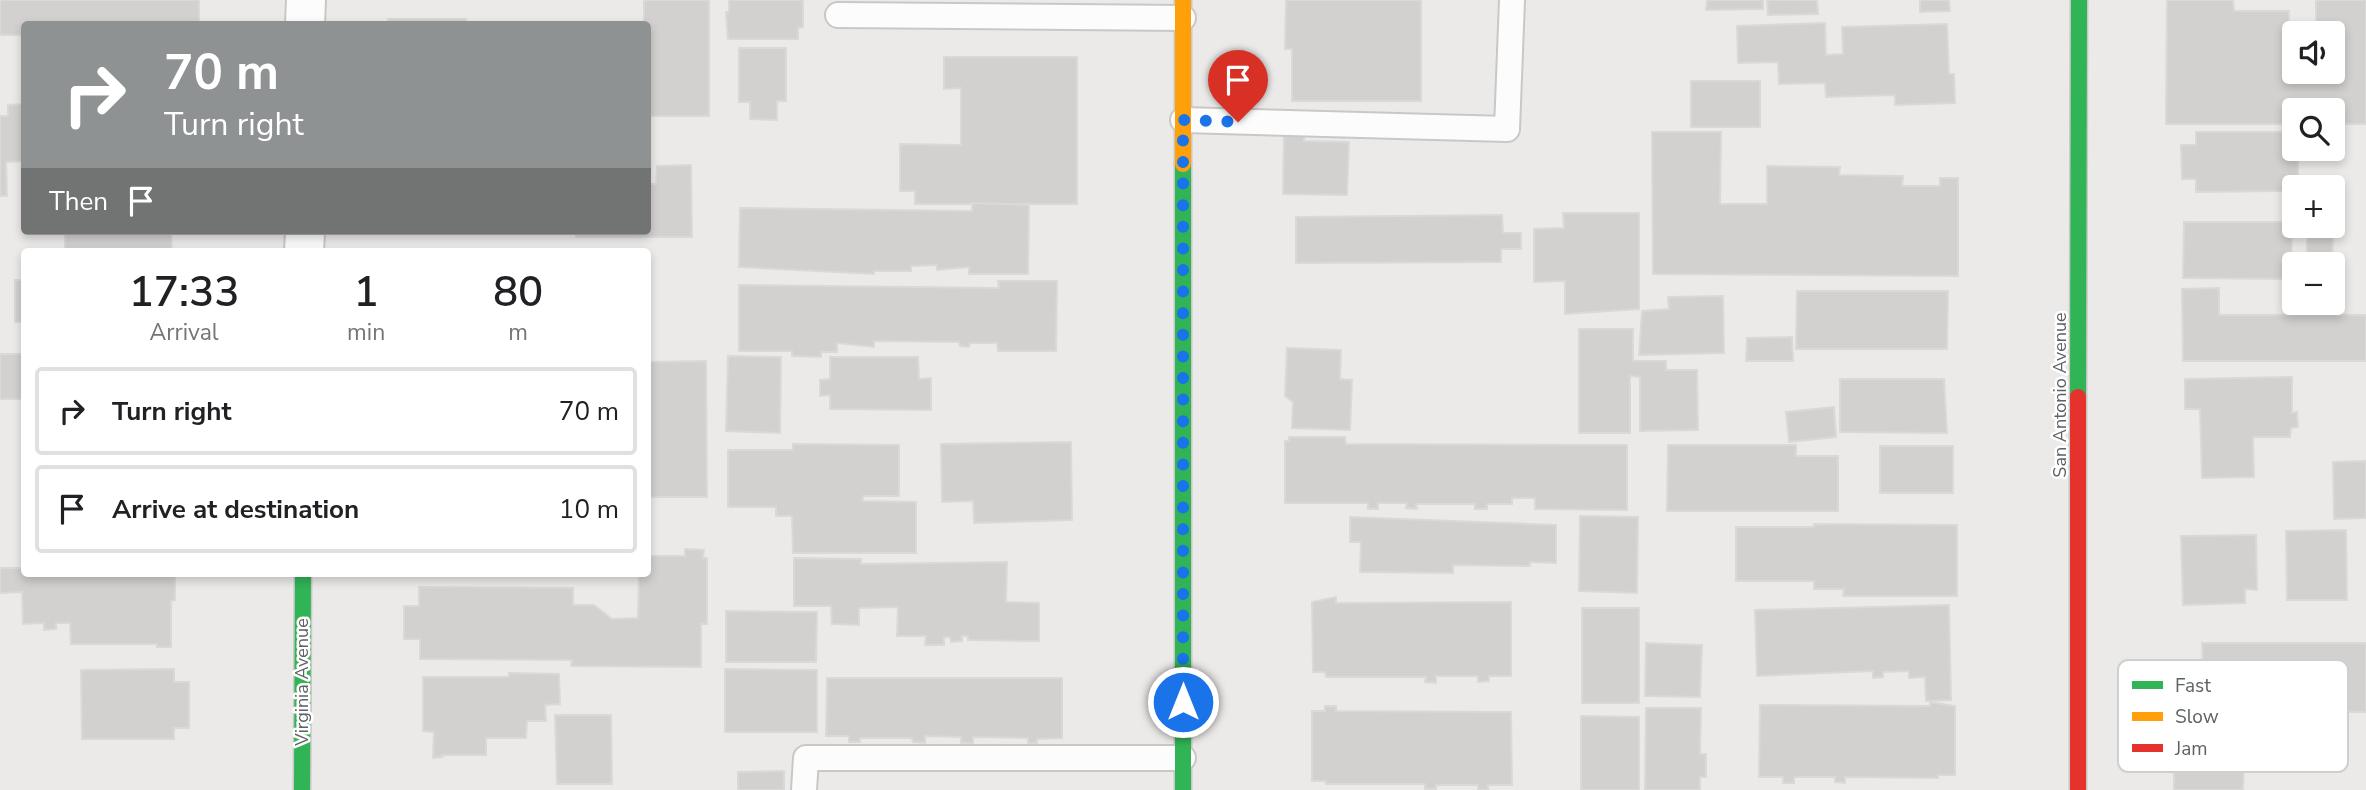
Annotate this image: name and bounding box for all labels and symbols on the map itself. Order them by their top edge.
pin [1208,50,1268,122]
street label: San Antonio Avenue [2048,312,2072,478]
street label: Virginia Avenue [290,618,314,747]
legend [2118,660,2348,772]
position arrow [1146,665,1220,739]
text: Fast [2175,673,2211,699]
text: Slow [2175,704,2219,730]
text: Jam [2174,736,2208,762]

